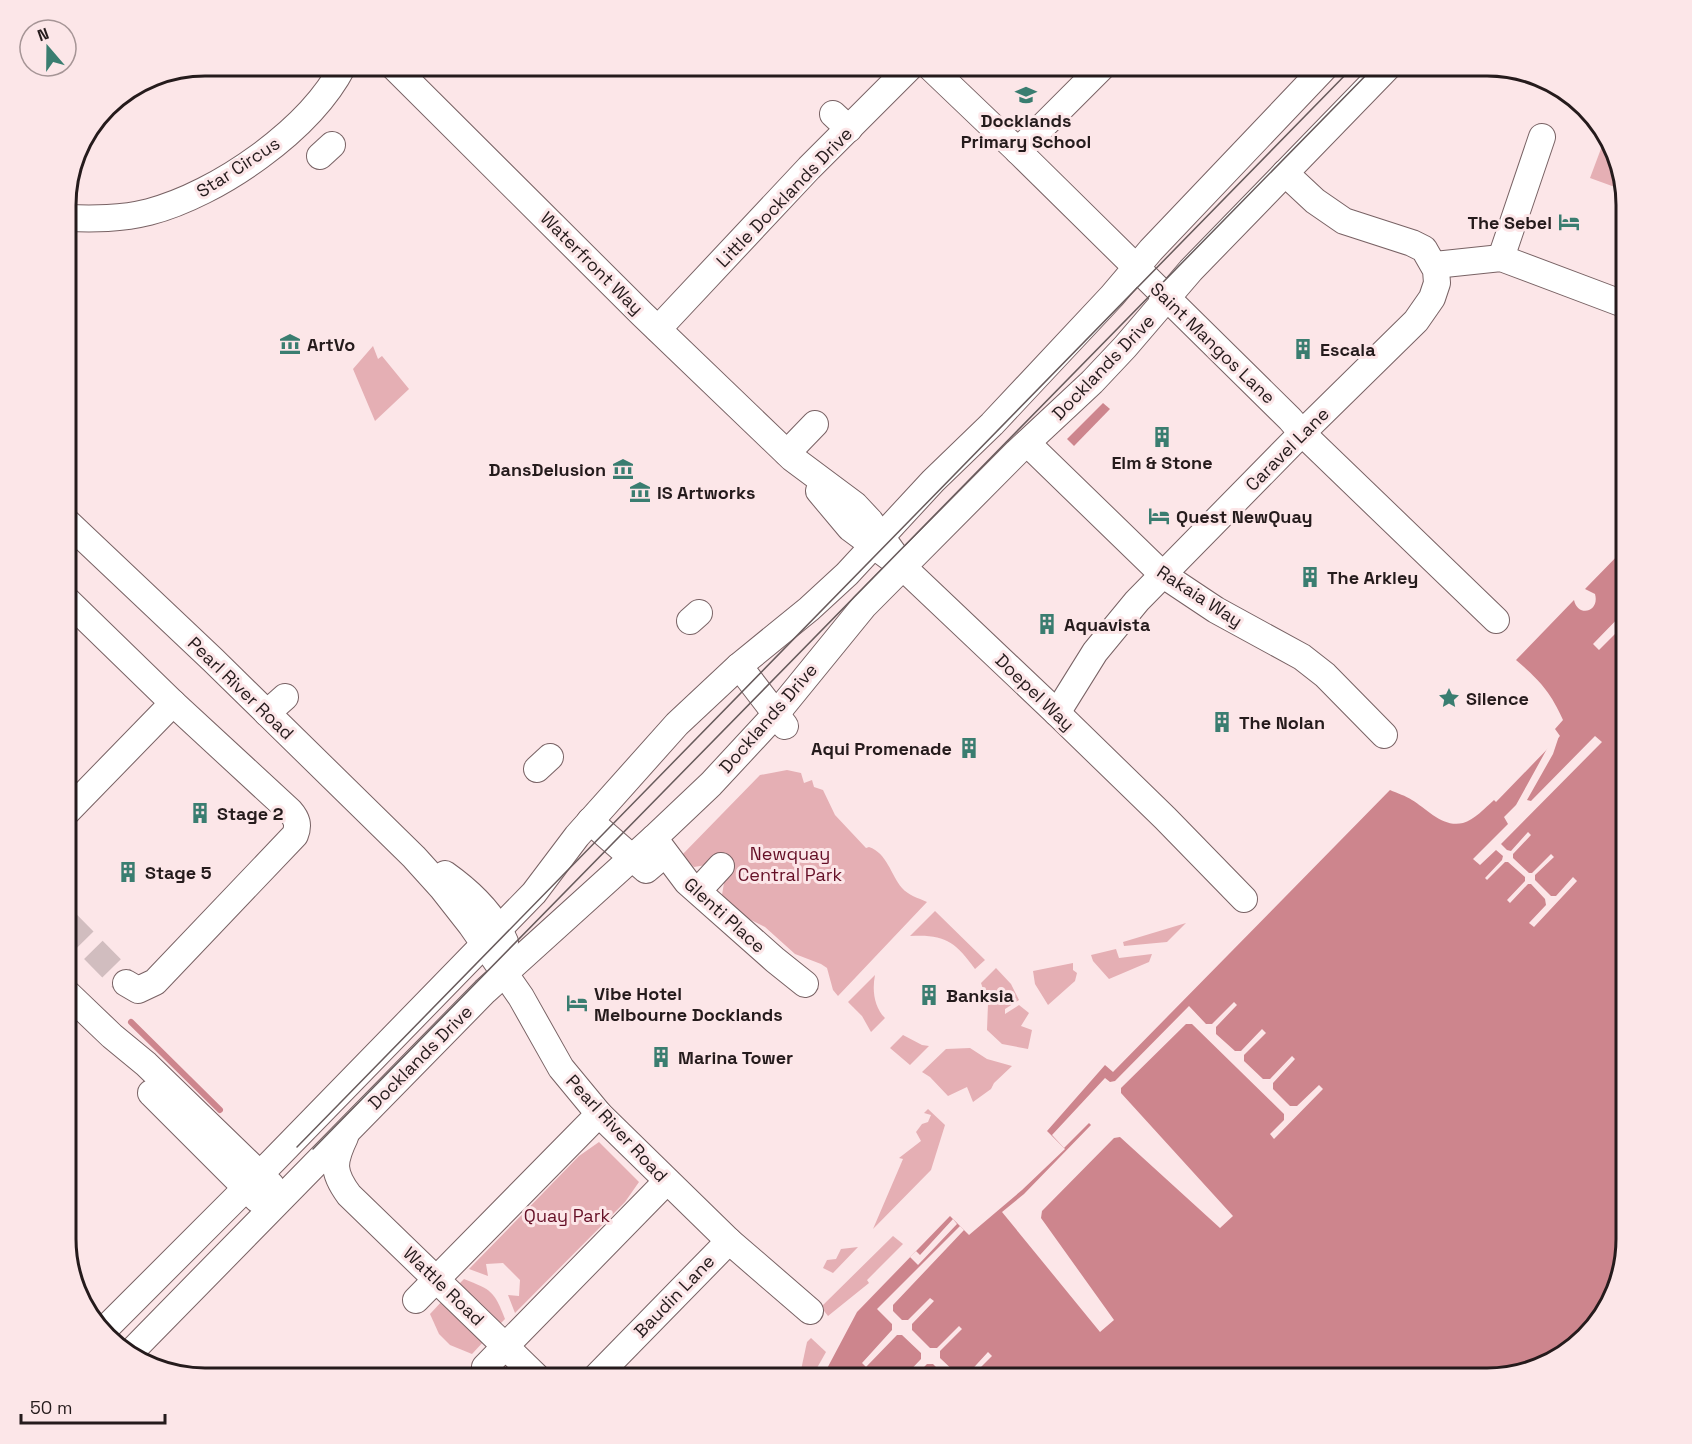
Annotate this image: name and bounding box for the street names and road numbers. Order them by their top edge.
street label: Little Docklands Drive [711,122,857,272]
street label: Star Circus [192,132,284,202]
street label: Waterfront Way [536,207,648,319]
street label: Saint Mangos Lane [1146,277,1280,409]
street label: Docklands Drive [1047,309,1159,425]
street label: Caravel Lane [1240,402,1334,496]
street label: Rakaia Way [1153,560,1247,632]
street label: Pearl River Road [183,632,299,744]
street label: Doepel Way [990,648,1080,736]
street label: Docklands Drive [714,658,822,778]
street label: Glenti Place [679,872,771,958]
street label: Docklands Drive [363,1000,477,1114]
street label: Pearl River Road [561,1069,673,1187]
street label: Wattle Road [399,1242,489,1330]
street label: Baudin Lane [629,1250,719,1342]

